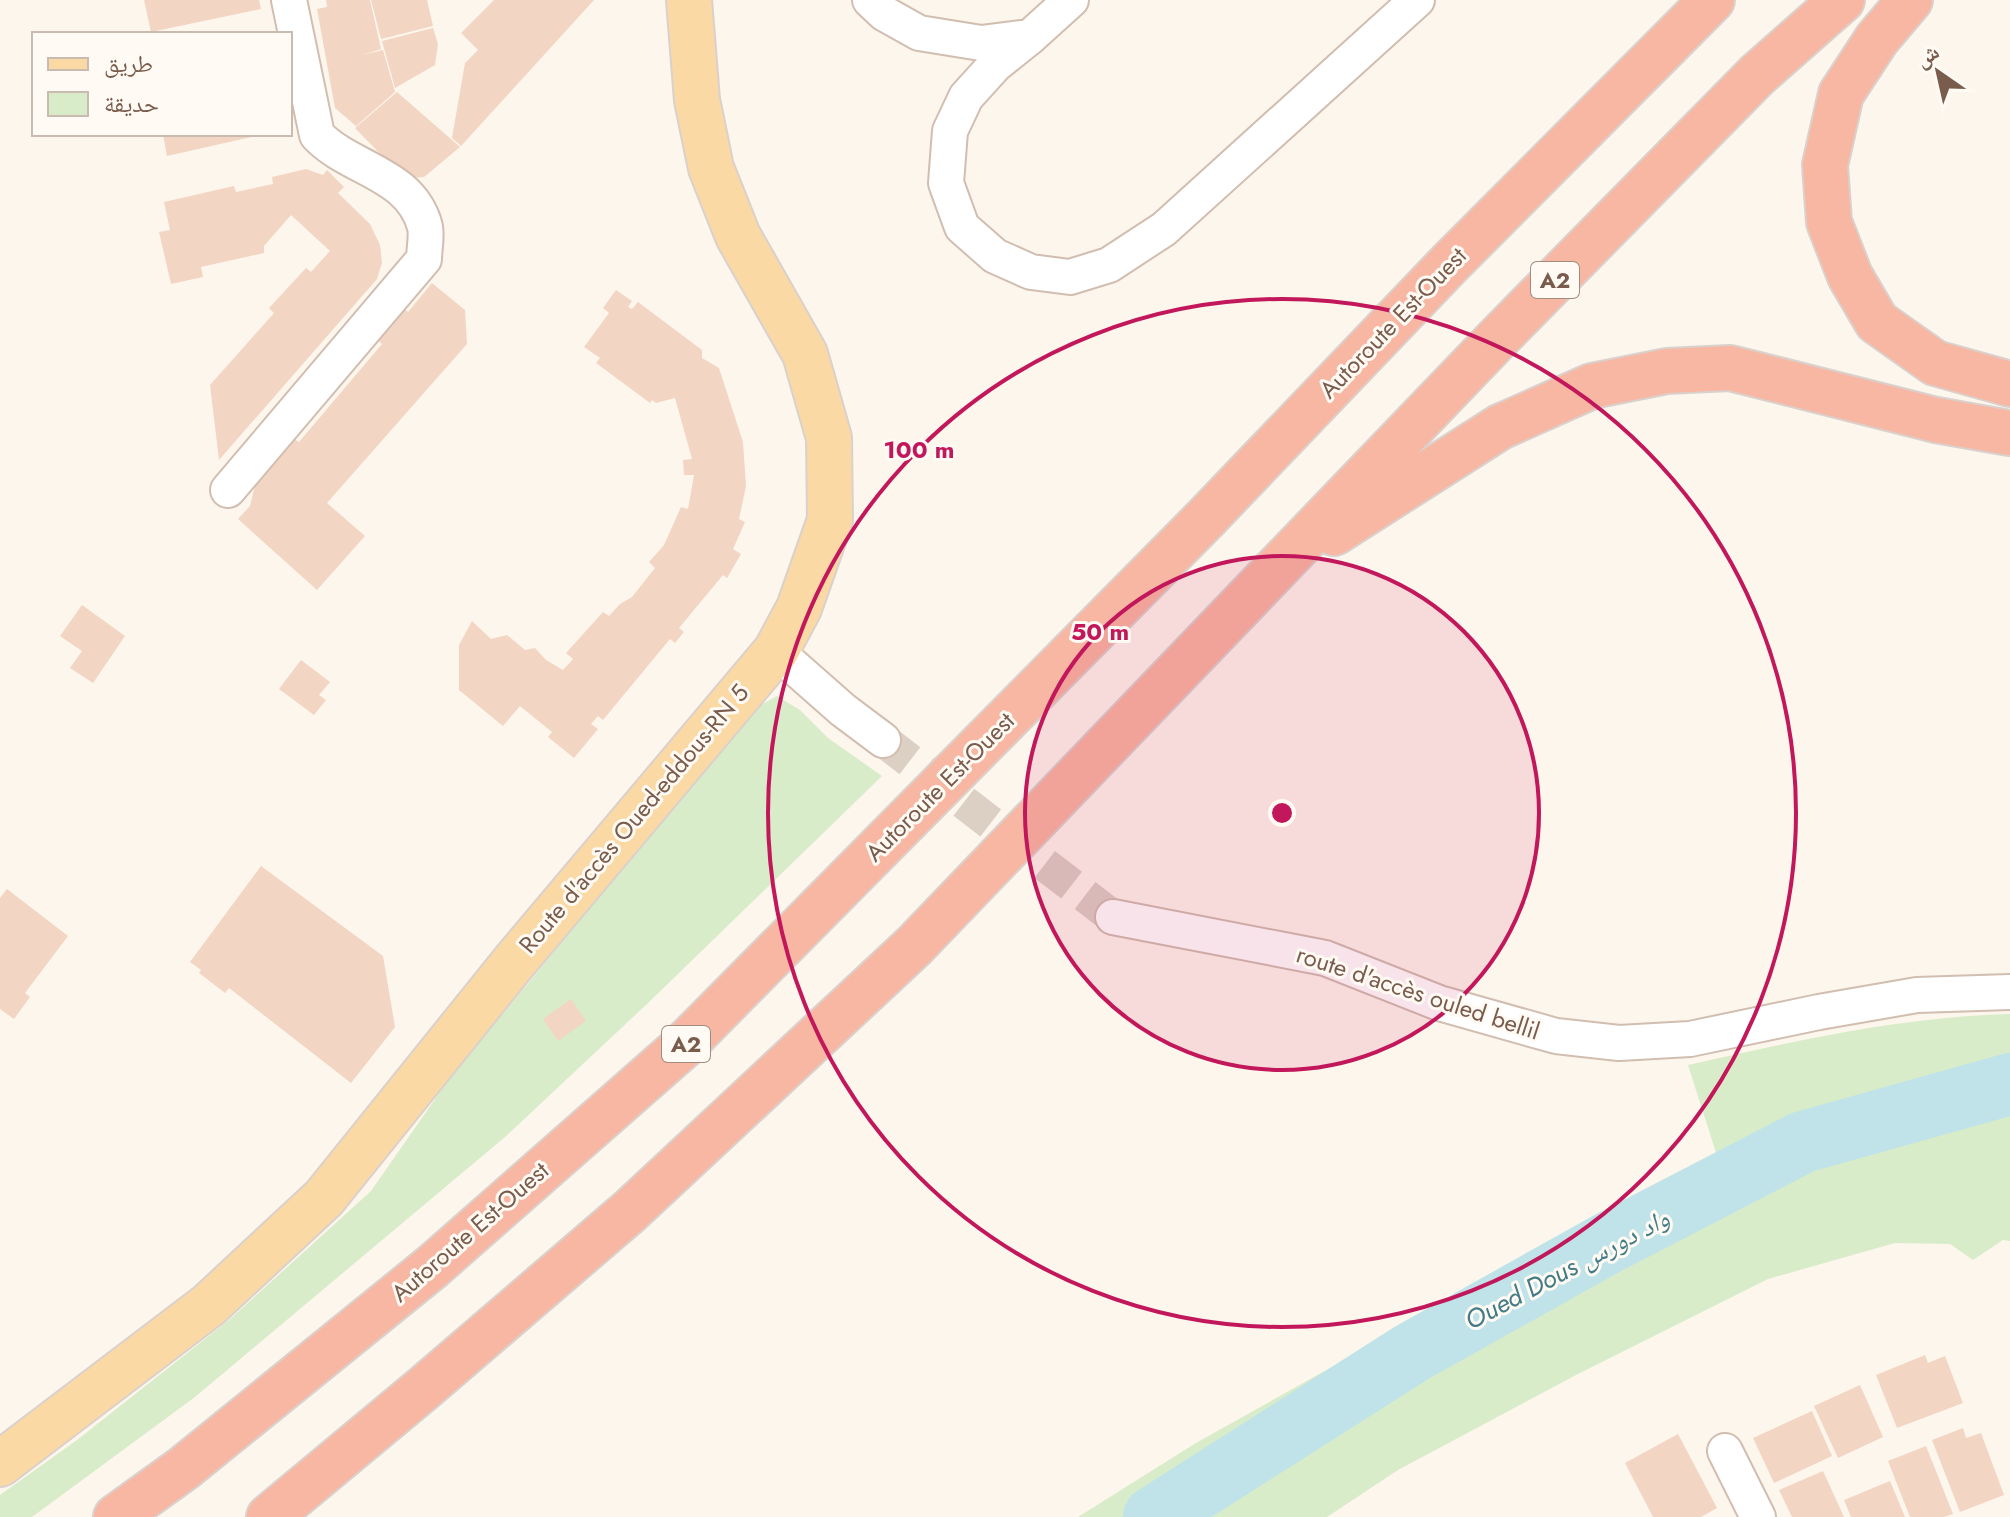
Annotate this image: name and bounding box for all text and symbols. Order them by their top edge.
legend [32,32,292,136]
north arrow [1898,32,1978,112]
text: ش [1908,36,1945,75]
text: طريق [104,46,153,81]
text: حديقة [104,86,159,121]
street label: Autoroute Est-Ouest [1311,239,1474,406]
road number: A2 [1531,262,1579,298]
text: 100 m [884,432,954,467]
text: 50 m [1071,614,1129,649]
street label: Route d'accès Oued-eddous-RN 5 [510,676,757,961]
street label: Autoroute Est-Ouest [857,704,1022,869]
centre of rings [1268,799,1296,827]
street label: route d'accès ouled bellil [1292,937,1544,1048]
road number: A2 [662,1026,710,1062]
street label: Autoroute Est-Ouest [383,1153,556,1310]
water label: Oued Dous واد دورس [1458,1199,1676,1339]

